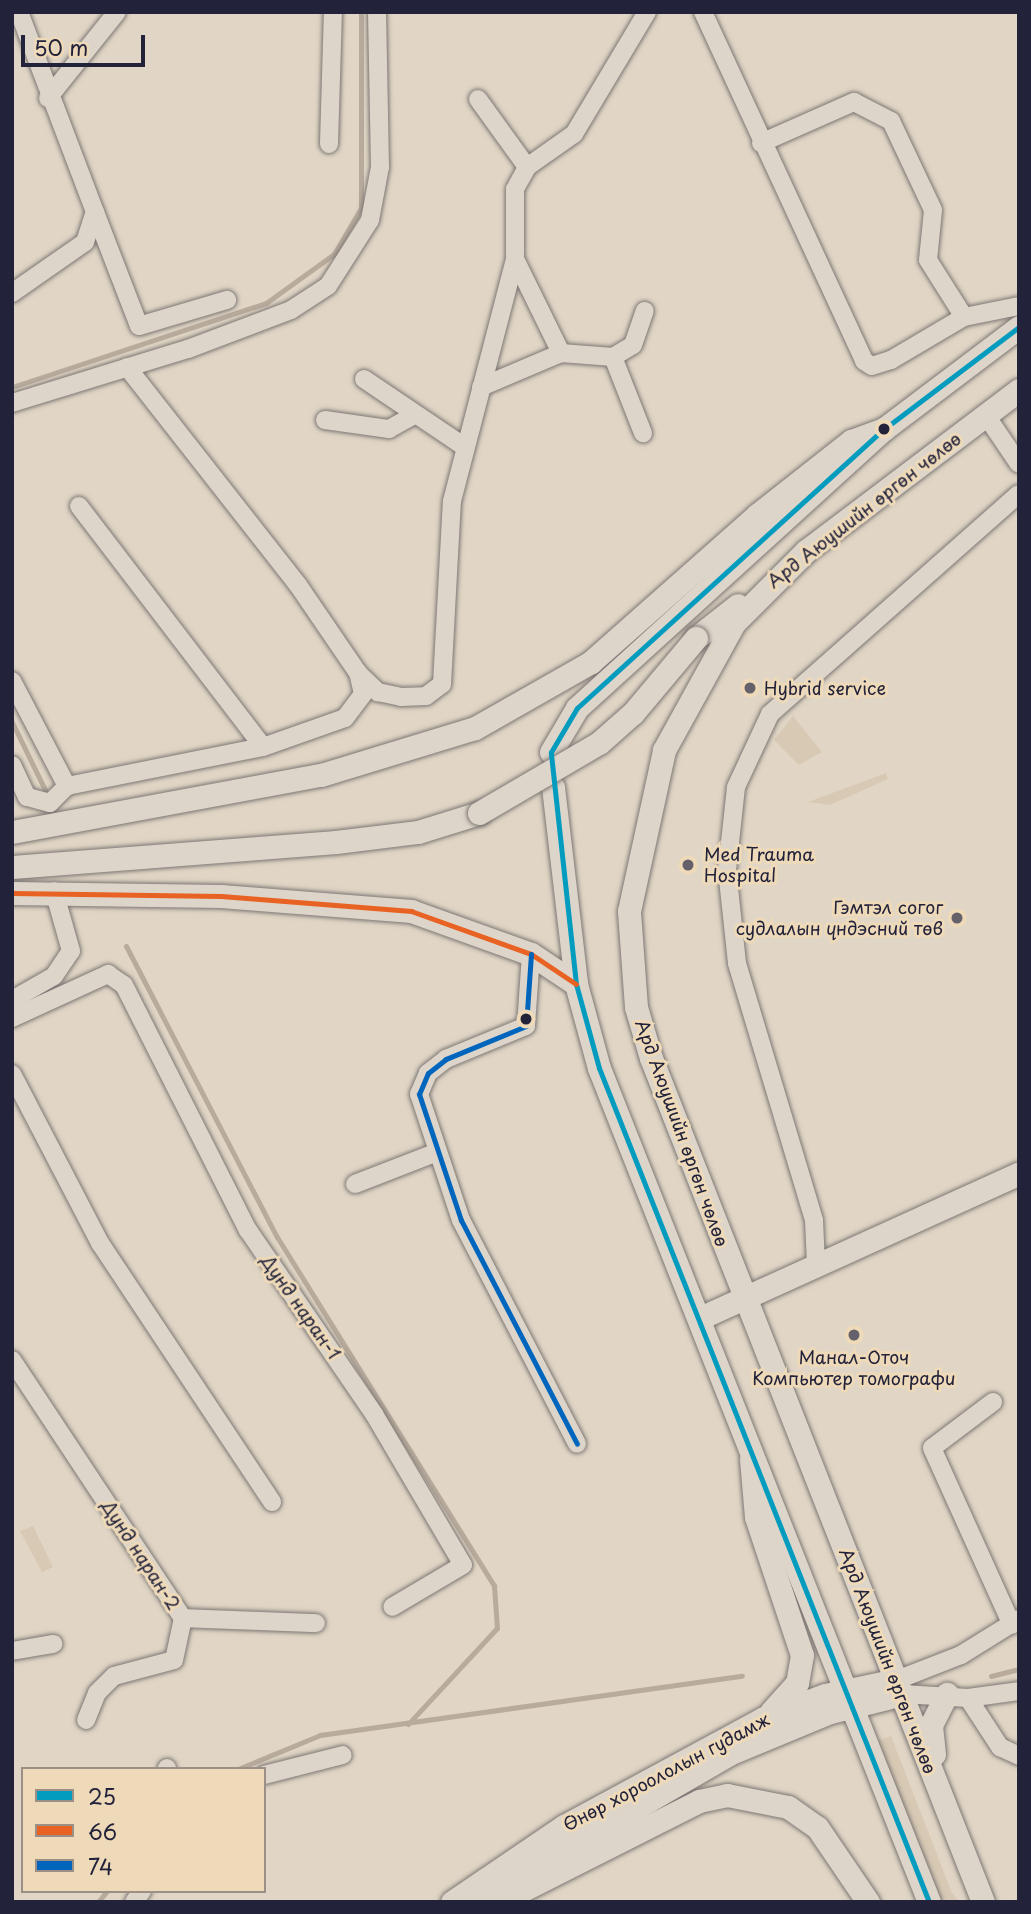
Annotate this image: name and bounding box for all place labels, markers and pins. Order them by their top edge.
unlabelled marker [877,422,891,436]
place label: Hybrid service [764,677,886,699]
marker: Hybrid service [742,680,758,696]
place label: Med Trauma Hospital [704,844,815,886]
marker: Med Trauma Hospital [678,855,698,875]
place label: Гэмтэл согог судлалын үндэсний төв [734,897,943,940]
marker: Гэмтэл согог судлалын үндэсний төв [949,910,965,926]
unlabelled marker [519,1012,533,1026]
marker: Манал-Оточ Компьютер томографи [844,1325,864,1345]
place label: Манал-Оточ Компьютер томографи [752,1347,956,1390]

